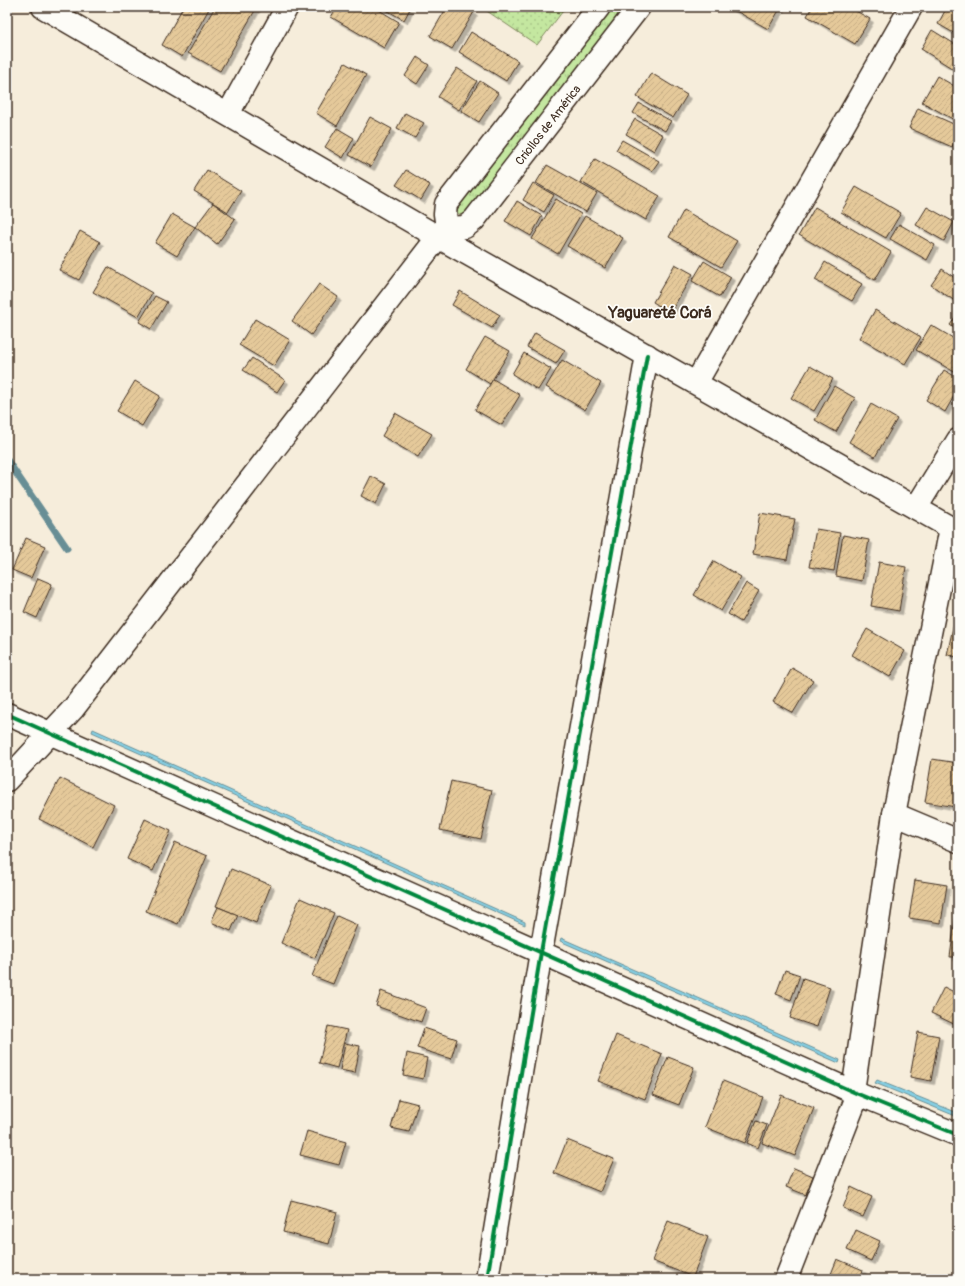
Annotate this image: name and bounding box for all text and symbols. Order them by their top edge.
street label: Criollos de América [512,82,585,168]
district label: Yaguareté Corá [608,303,712,323]

